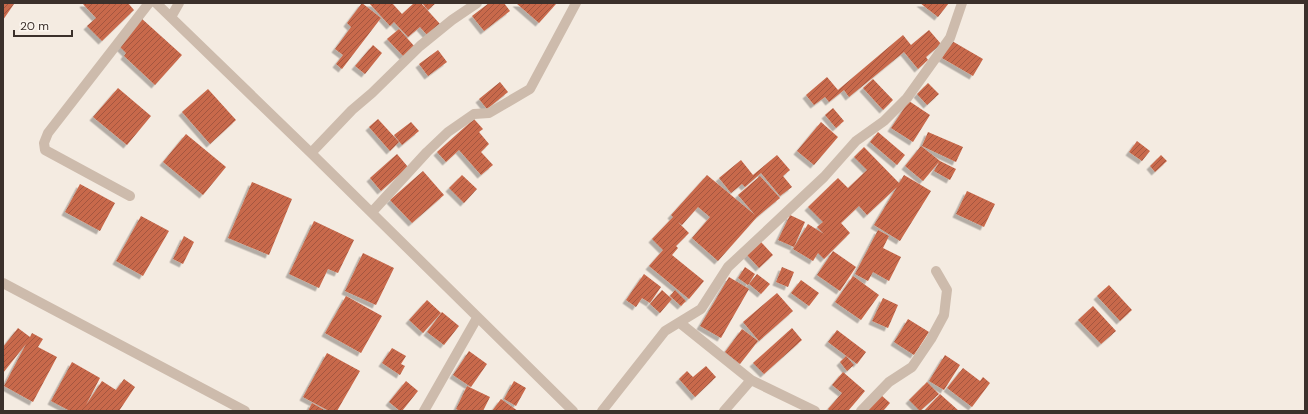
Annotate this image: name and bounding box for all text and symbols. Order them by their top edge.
scale bar [14,12,72,38]
text: 20 m [20,18,49,34]

